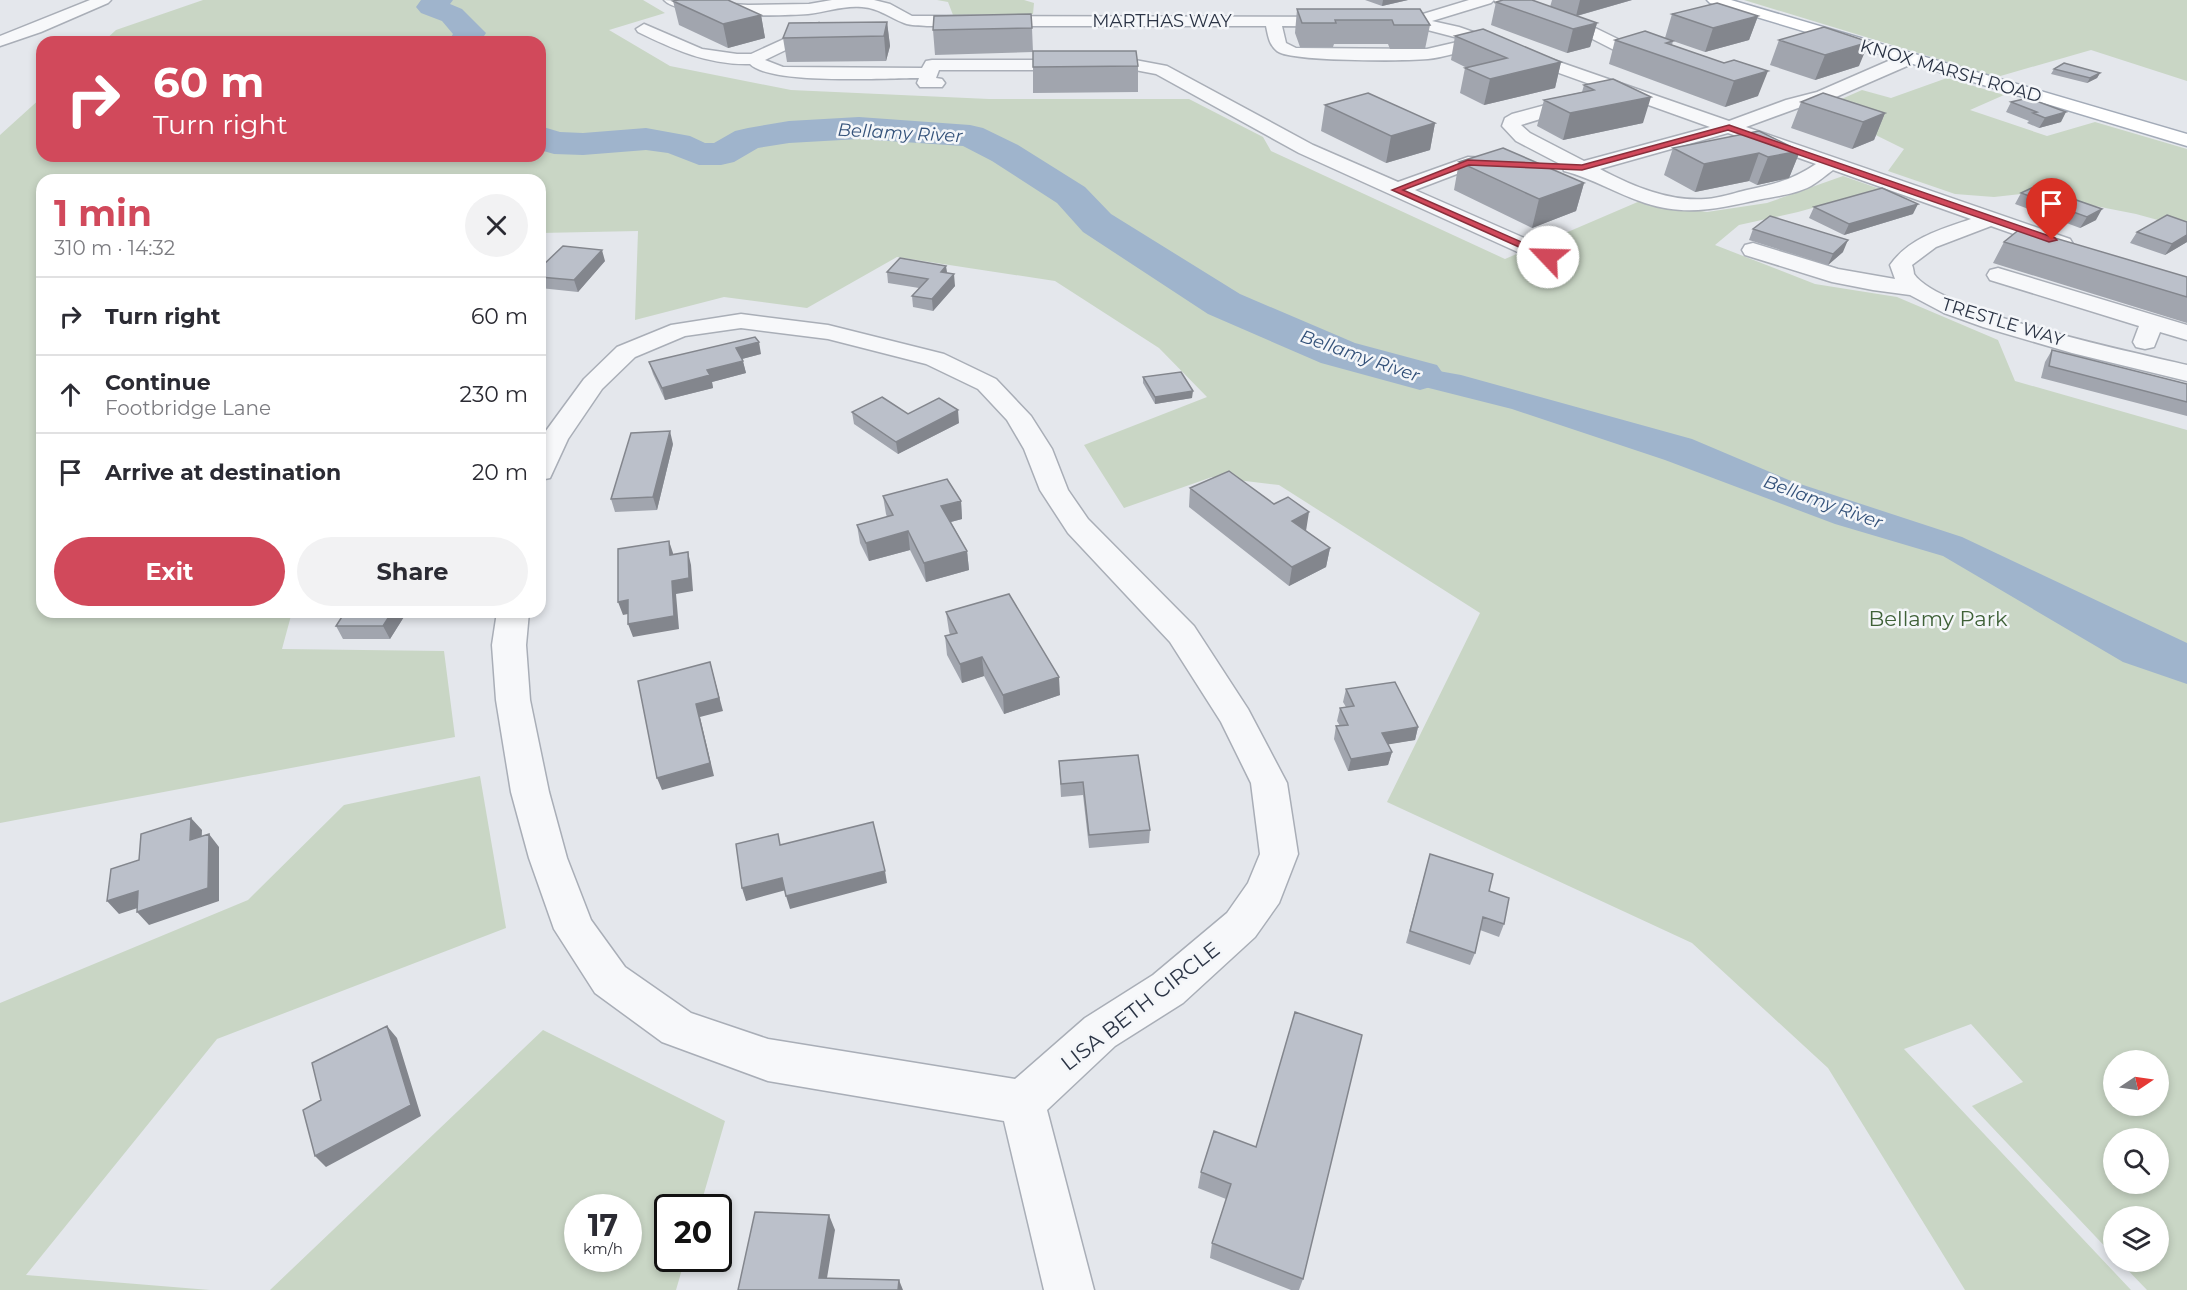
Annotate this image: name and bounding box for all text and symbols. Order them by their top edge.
street label: MARTHAS WAY [1092,10,1232,32]
street label: KNOX MARSH ROAD [1858,35,2044,107]
text: 60 m [153,56,264,108]
icon: right [54,60,132,138]
text: Turn right [153,108,288,141]
water label: Bellamy River [837,119,964,147]
pin [2026,178,2077,240]
icon: arrive [2035,187,2068,220]
text: 1 min [54,191,152,235]
button: close [465,194,528,257]
position arrow [1516,225,1580,289]
text: 310 m · 14:32 [54,236,175,260]
street label: TRESTLE WAY [1939,293,2067,351]
icon: right [54,300,87,333]
text: Turn right [105,303,220,330]
text: 60 m [471,303,528,330]
water label: Bellamy River [1297,325,1423,387]
text: Continue [105,369,211,396]
icon: ahead [54,378,87,411]
text: 230 m [459,381,528,408]
text: Footbridge Lane [105,396,271,420]
icon: arrive [54,456,87,489]
text: Arrive at destination [105,459,341,486]
text: 20 m [472,459,528,486]
water label: Bellamy River [1761,470,1886,534]
button: Exit [54,537,285,606]
button: Share [297,537,528,606]
park label: Bellamy Park [1869,606,2008,631]
street label: LISA BETH CIRCLE [1056,936,1224,1076]
north arrow [2103,1050,2169,1116]
map controls [2103,1050,2169,1272]
button: search [2103,1128,2169,1194]
speed limit sign: 20 [654,1194,732,1272]
button: layers [2103,1206,2169,1272]
text: 17 [588,1207,618,1244]
text: km/h [583,1239,623,1258]

